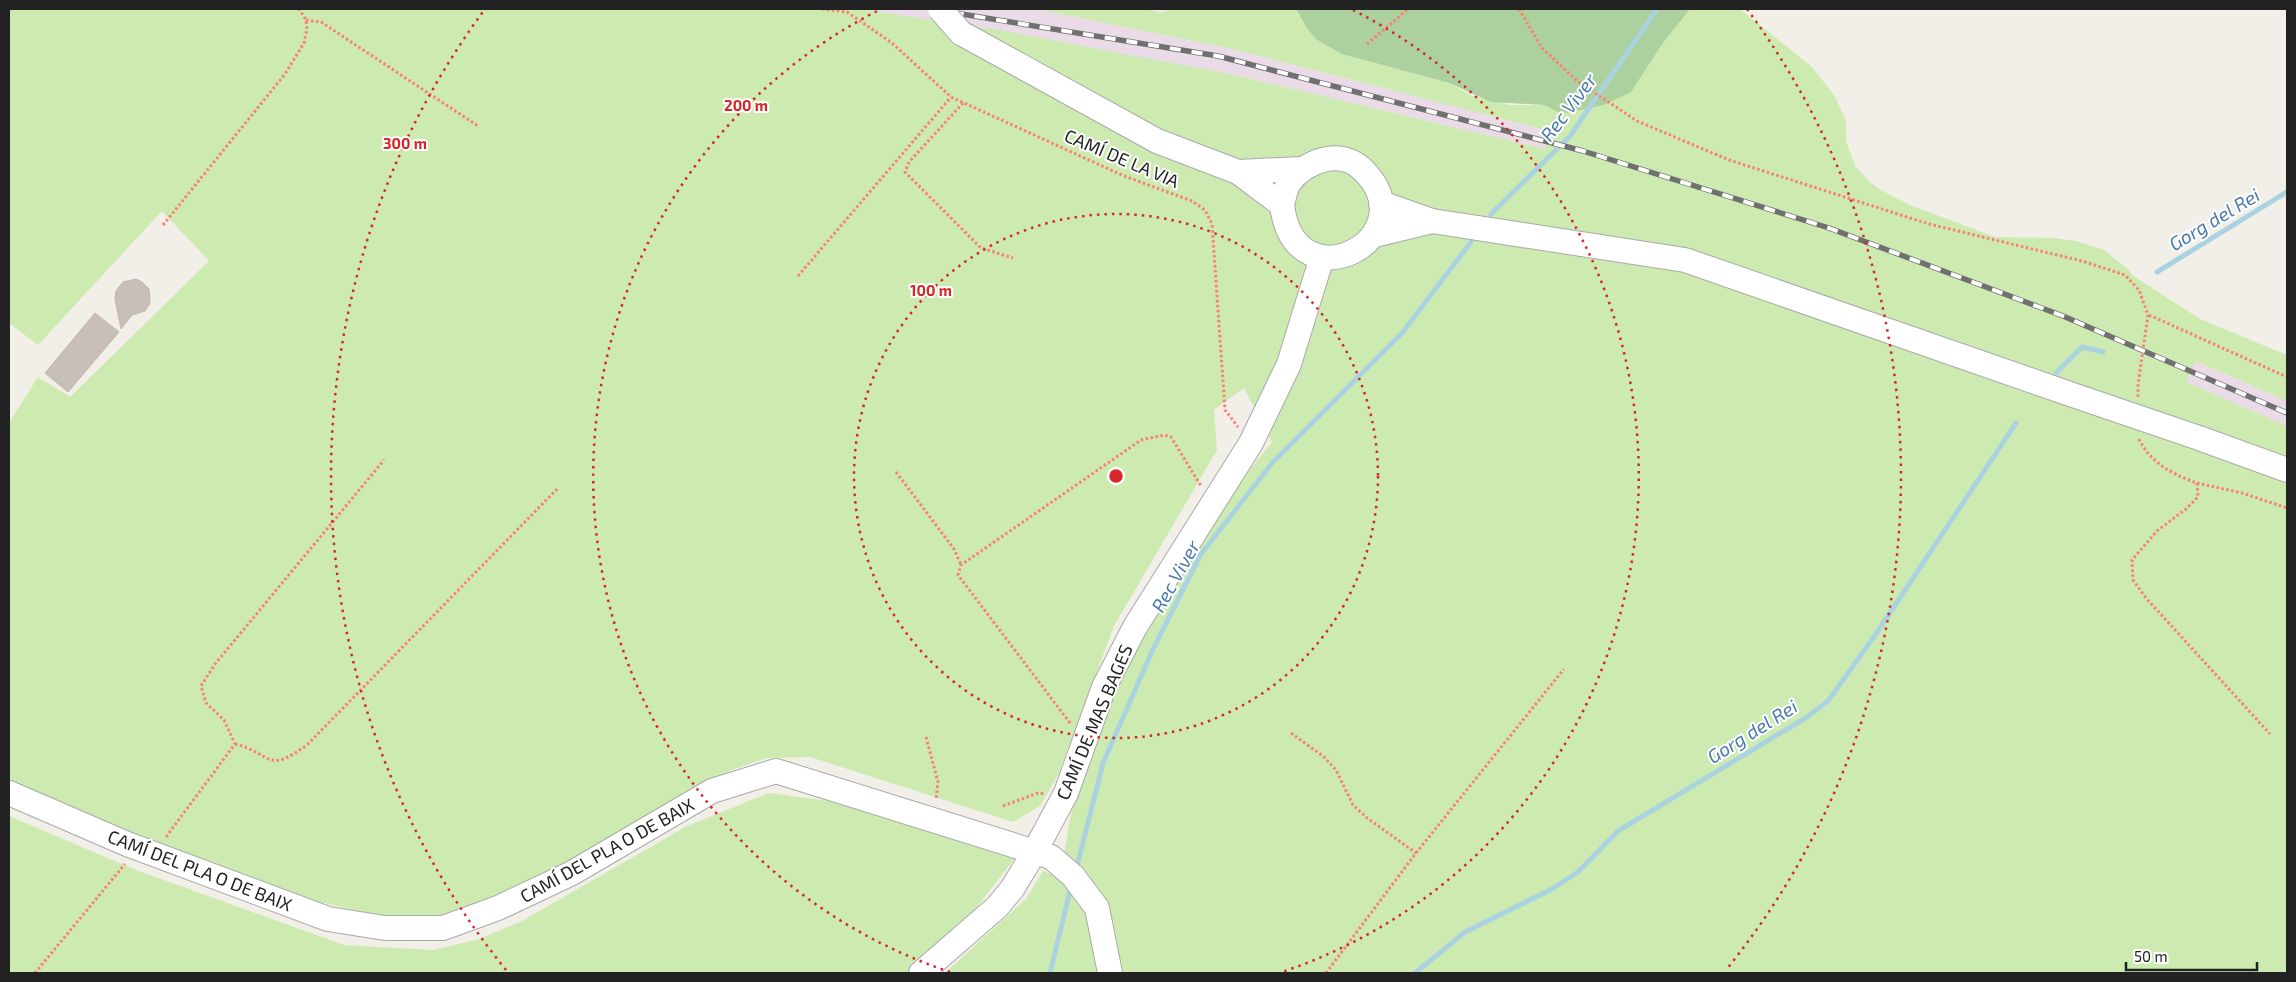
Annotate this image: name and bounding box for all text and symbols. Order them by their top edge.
water label: Rec Viver [1535,68,1601,145]
text: 200 m [724,96,768,114]
street label: CAMÍ DE LA VIA [1061,124,1183,192]
text: 300 m [383,134,427,152]
water label: Gorg del Rei [2164,183,2264,255]
text: 100 m [910,281,952,299]
centre of rings [1107,467,1125,485]
water label: Rec Viver [1146,536,1204,616]
street label: CAMÍ DE MAS BAGES [1051,641,1137,803]
water label: Gorg del Rei [1703,694,1802,768]
street label: CAMÍ DEL PLA O DE BAIX [516,793,698,907]
street label: CAMÍ DEL PLA O DE BAIX [105,825,295,915]
scale bar [2126,940,2257,972]
text: 50 m [2134,947,2168,965]

